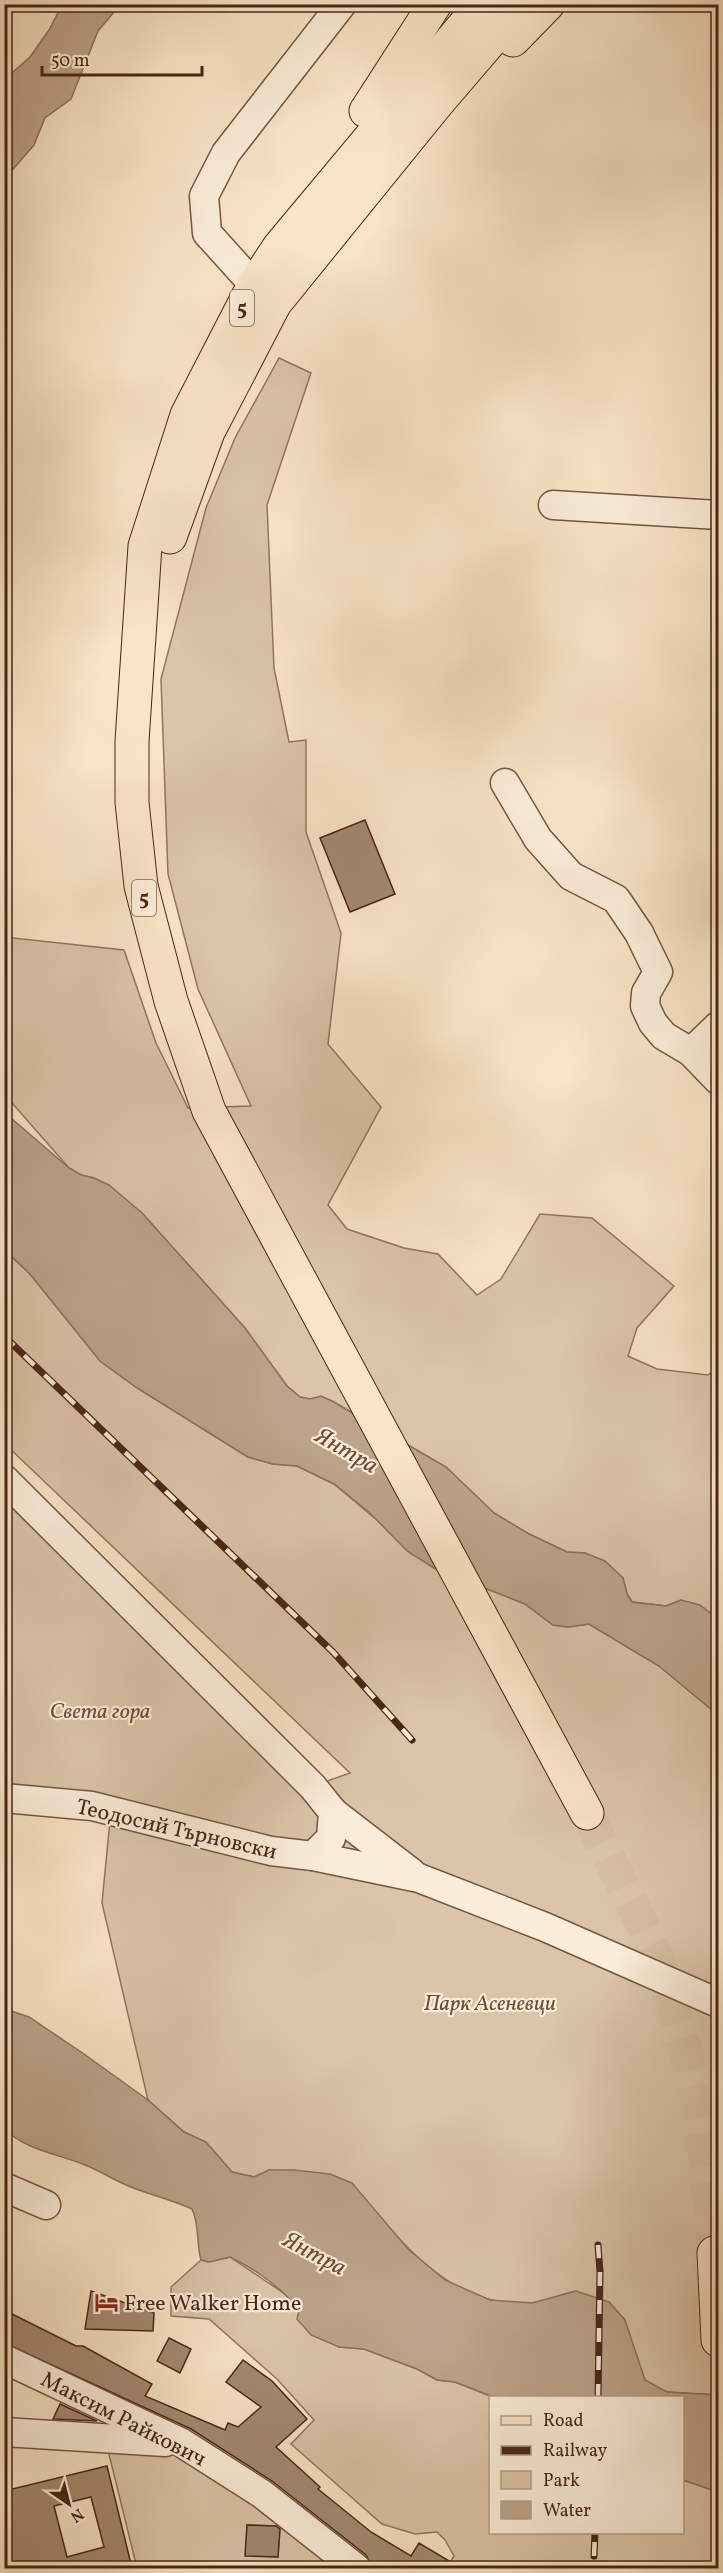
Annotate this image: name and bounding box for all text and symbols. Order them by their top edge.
scale bar [42,39,202,77]
text: 50 m [51,49,90,74]
road number: 5 [230,290,254,326]
road number: 5 [132,880,156,916]
water label: Янтра [307,1420,384,1483]
park label: Света гора [50,1697,150,1728]
street label: Теодосий Търновски [73,1792,280,1869]
park label: Парк Асеневци [424,1989,556,2020]
water label: Янтра [275,2223,352,2286]
hotel icon: Free Walker Home [93,2289,119,2315]
place label: Free Walker Home [124,2289,301,2320]
street label: Максим Райкович [35,2365,211,2475]
legend [489,2396,684,2534]
text: Road [543,2409,584,2434]
text: Railway [543,2439,607,2464]
text: Park [543,2469,580,2494]
north arrow [39,2474,99,2534]
text: Water [543,2499,591,2524]
text: N [65,2502,88,2527]

